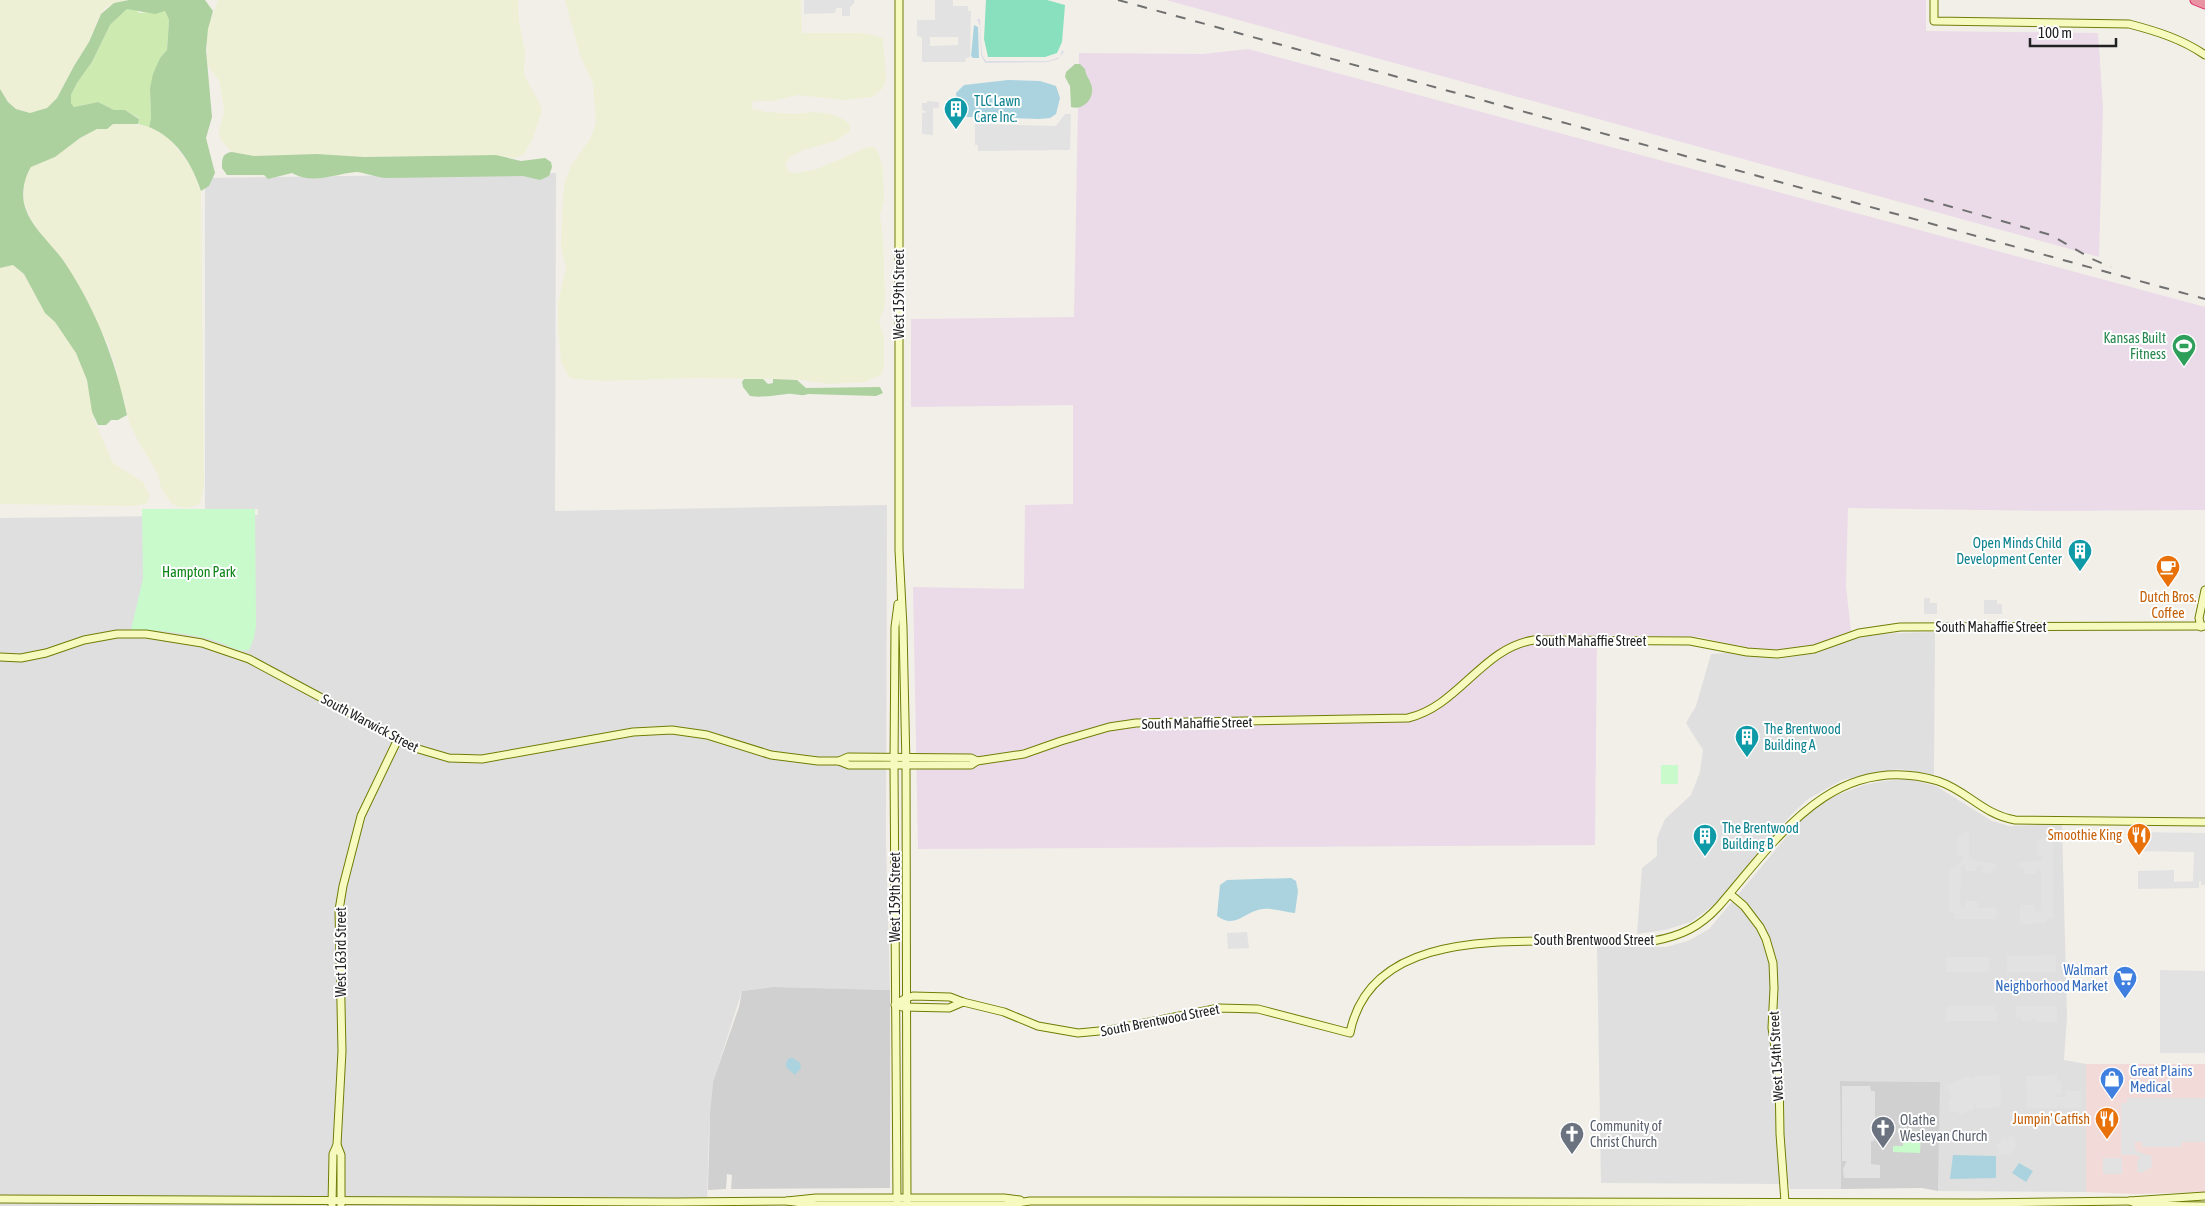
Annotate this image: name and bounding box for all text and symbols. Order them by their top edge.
scale bar [2030,15,2116,47]
text: 100 m [2038,24,2072,41]
place label: TLC Lawn Care Inc. [974,93,1021,125]
building icon: TLC Lawn Care Inc. [943,96,969,130]
street label: West 159th Street [891,249,907,339]
place label: Kansas Built Fitness [2103,330,2166,362]
sports icon: Kansas Built Fitness [2171,333,2197,367]
place label: Open Minds Child Development Center [1956,535,2063,567]
building icon: Open Minds Child Development Center [2067,538,2093,572]
cafe icon: Dutch Bros. Coffee [2155,554,2181,588]
park label: Hampton Park [162,564,236,580]
place label: Dutch Bros. Coffee [2139,589,2197,621]
street label: South Mahaffie Street [1936,619,2046,635]
street label: South Mahaffie Street [1536,633,1646,649]
street label: South Warwick Street [319,691,421,755]
street label: South Mahaffie Street [1141,714,1253,732]
place label: The Brentwood Building A [1764,721,1841,753]
building icon: The Brentwood Building A [1734,724,1760,758]
place label: The Brentwood Building B [1722,820,1799,852]
restaurant icon: Smoothie King [2126,822,2152,856]
building icon: The Brentwood Building B [1692,823,1718,857]
place label: Smoothie King [2048,827,2122,843]
street label: West 159th Street [887,852,903,942]
street label: West 163rd Street [333,907,349,997]
street label: South Brentwood Street [1534,932,1654,948]
place label: Walmart Neighborhood Market [1995,962,2108,994]
supermarket icon: Walmart Neighborhood Market [2112,965,2138,999]
street label: South Brentwood Street [1099,1001,1221,1039]
street label: West 154th Street [1766,1011,1786,1101]
place label: Great Plains Medical [2130,1063,2192,1095]
shop icon: Great Plains Medical [2099,1066,2125,1100]
restaurant icon: Jumpin' Catfish [2094,1106,2120,1140]
place label: Jumpin' Catfish [2012,1111,2090,1127]
place label: Olathe Wesleyan Church [1900,1112,1988,1144]
church icon: Olathe Wesleyan Church [1870,1115,1896,1149]
place label: Community of Christ Church [1590,1118,1662,1150]
church icon: Community of Christ Church [1559,1121,1585,1155]

